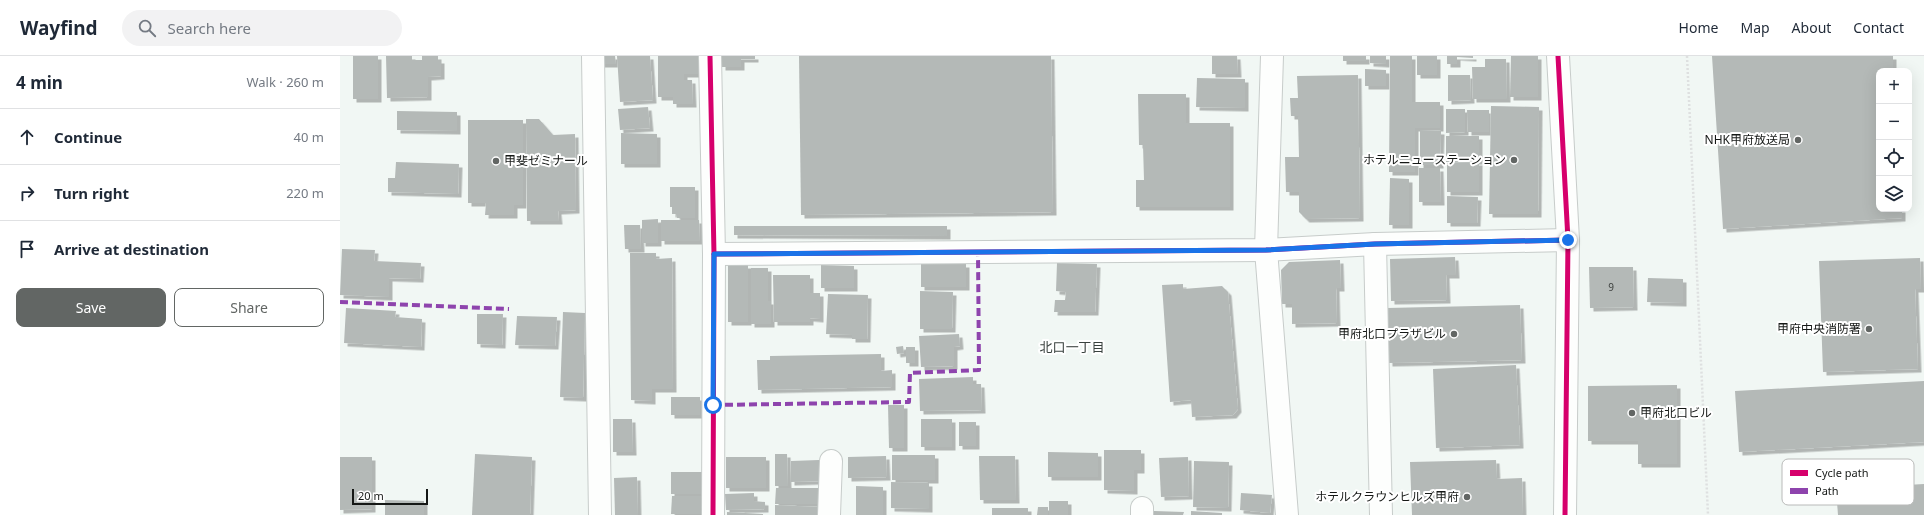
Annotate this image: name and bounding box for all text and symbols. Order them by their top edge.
search box [122,10,402,46]
text: Wayfind [20,15,98,41]
icon: search [136,17,158,39]
text: Search here [168,18,251,38]
text: Home [1679,18,1718,37]
text: Map [1740,18,1770,37]
text: About [1792,18,1831,37]
text: Contact [1853,18,1904,37]
map controls [1876,68,1912,212]
button: + [1876,68,1912,104]
text: 4 min [16,71,63,94]
text: Walk · 260 m [246,73,324,91]
button: − [1876,104,1912,140]
icon: ahead [16,126,38,148]
text: Continue [54,127,122,147]
text: 40 m [294,128,324,146]
place label: NHK甲府放送局 [1705,131,1790,148]
marker: NHK甲府放送局 [1793,135,1803,145]
button: locate [1876,140,1912,176]
place label: ホテルニューステーション [1363,151,1506,168]
place label: 甲斐ゼミナール [504,152,588,169]
marker: ホテルニューステーション [1509,155,1519,165]
marker: 甲斐ゼミナール [491,156,501,166]
button: layers [1876,176,1912,212]
icon: right [16,182,38,204]
text: Turn right [54,183,129,203]
text: 220 m [286,184,324,202]
route end [1559,231,1577,249]
icon: arrive [16,238,38,260]
text: Arrive at destination [54,239,209,259]
house number: 9 [1608,280,1614,294]
button: Save [16,288,166,327]
button: Share [174,288,324,327]
place label: 甲府中央消防署 [1777,320,1861,337]
marker: 甲府中央消防署 [1864,324,1874,334]
place label: 甲府北口プラザビル [1338,325,1446,342]
marker: 甲府北口プラザビル [1449,329,1459,339]
district label: 北口一丁目 [1039,338,1105,356]
route start [704,396,722,414]
place label: 甲府北口ビル [1640,404,1712,421]
marker: 甲府北口ビル [1627,408,1637,418]
legend [1782,459,1914,505]
text: Cycle path [1815,465,1868,480]
text: Path [1815,483,1839,498]
scale bar [352,487,428,506]
text: 20 m [358,488,384,503]
place label: ホテルクラウンヒルズ甲府 [1315,488,1459,505]
marker: ホテルクラウンヒルズ甲府 [1462,492,1472,502]

